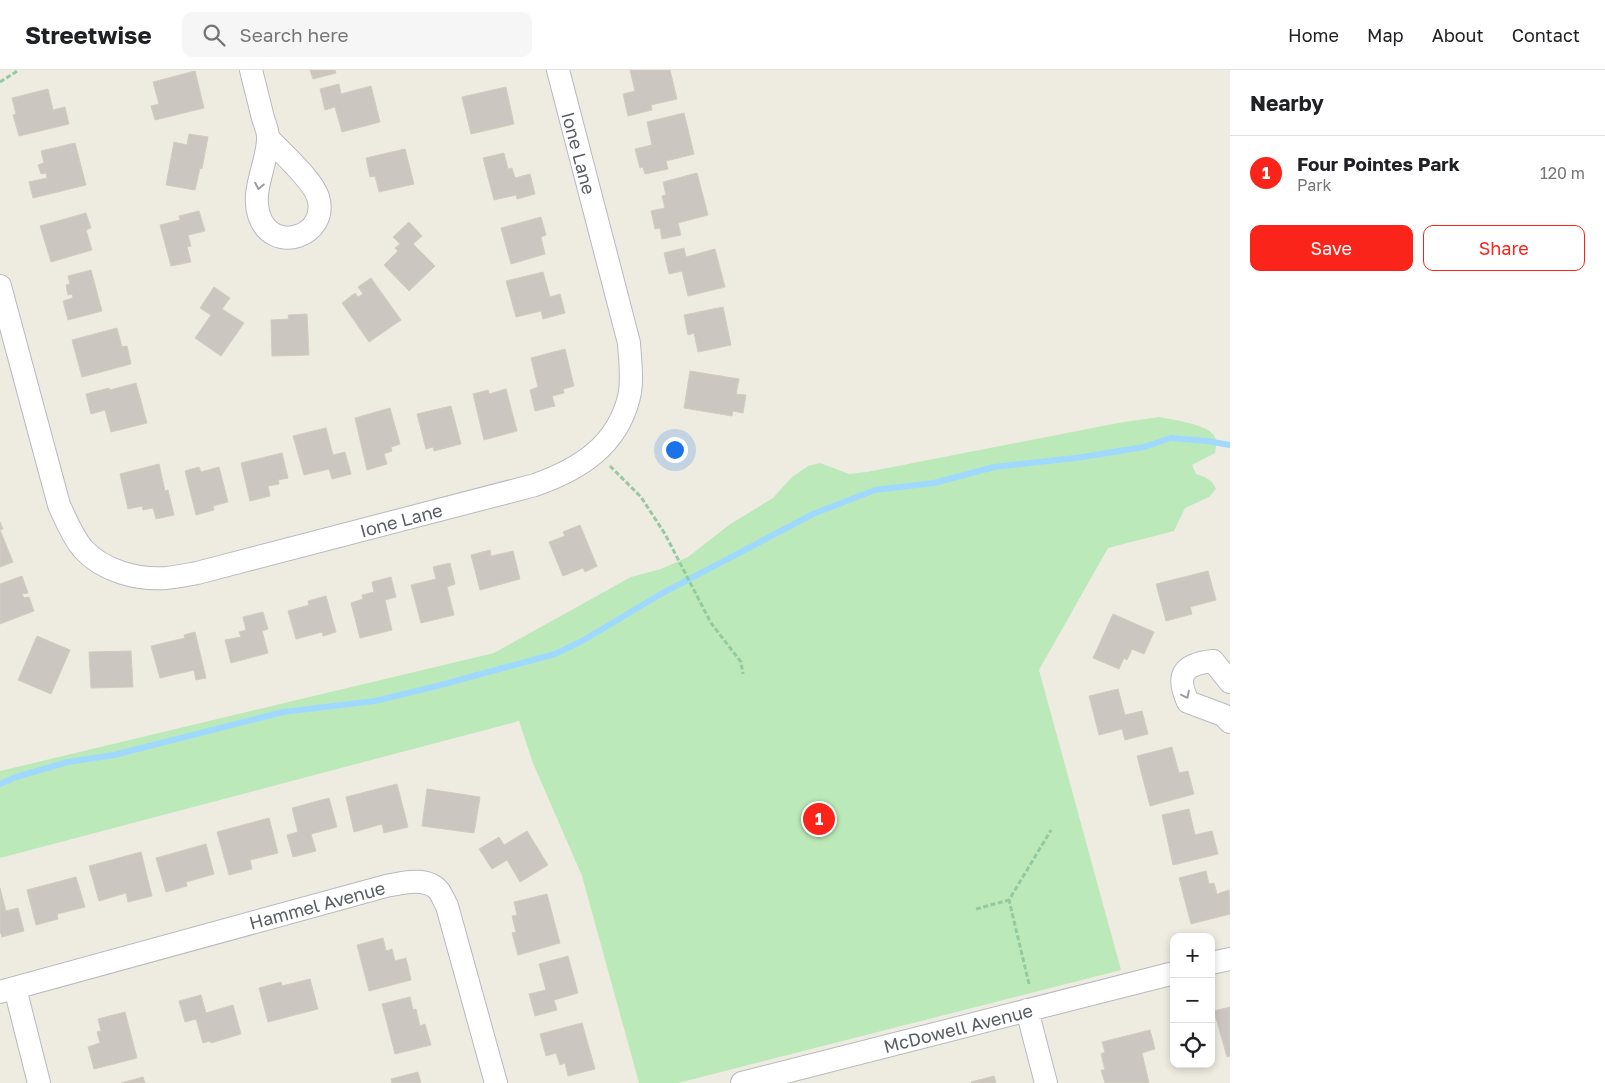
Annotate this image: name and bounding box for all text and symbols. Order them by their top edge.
search box [182,12,532,57]
text: Streetwise [25,20,152,49]
icon: search [200,21,228,49]
text: Search here [240,23,348,46]
text: Home [1288,24,1339,46]
text: Map [1367,24,1404,46]
text: About [1432,24,1484,46]
text: Contact [1512,24,1580,46]
text: Nearby [1250,90,1324,116]
street label: Ione Lane [557,109,601,197]
text: Four Pointes Park [1297,152,1460,175]
text: 1 [1262,163,1270,183]
text: 120 m [1540,163,1585,183]
text: Park [1297,175,1332,195]
one-way arrow [254,182,265,191]
button: Save [1250,225,1413,271]
button: Share [1423,225,1585,271]
your location [662,437,688,463]
street label: Ione Lane [357,498,445,542]
one-way arrow [1179,689,1189,698]
pin: 1 [803,800,835,838]
street label: Hammel Avenue [247,876,387,934]
map controls [1170,933,1215,1068]
button: + [1170,933,1215,978]
button: − [1170,978,1215,1023]
street label: McDowell Avenue [881,999,1035,1057]
button: locate [1170,1023,1215,1068]

